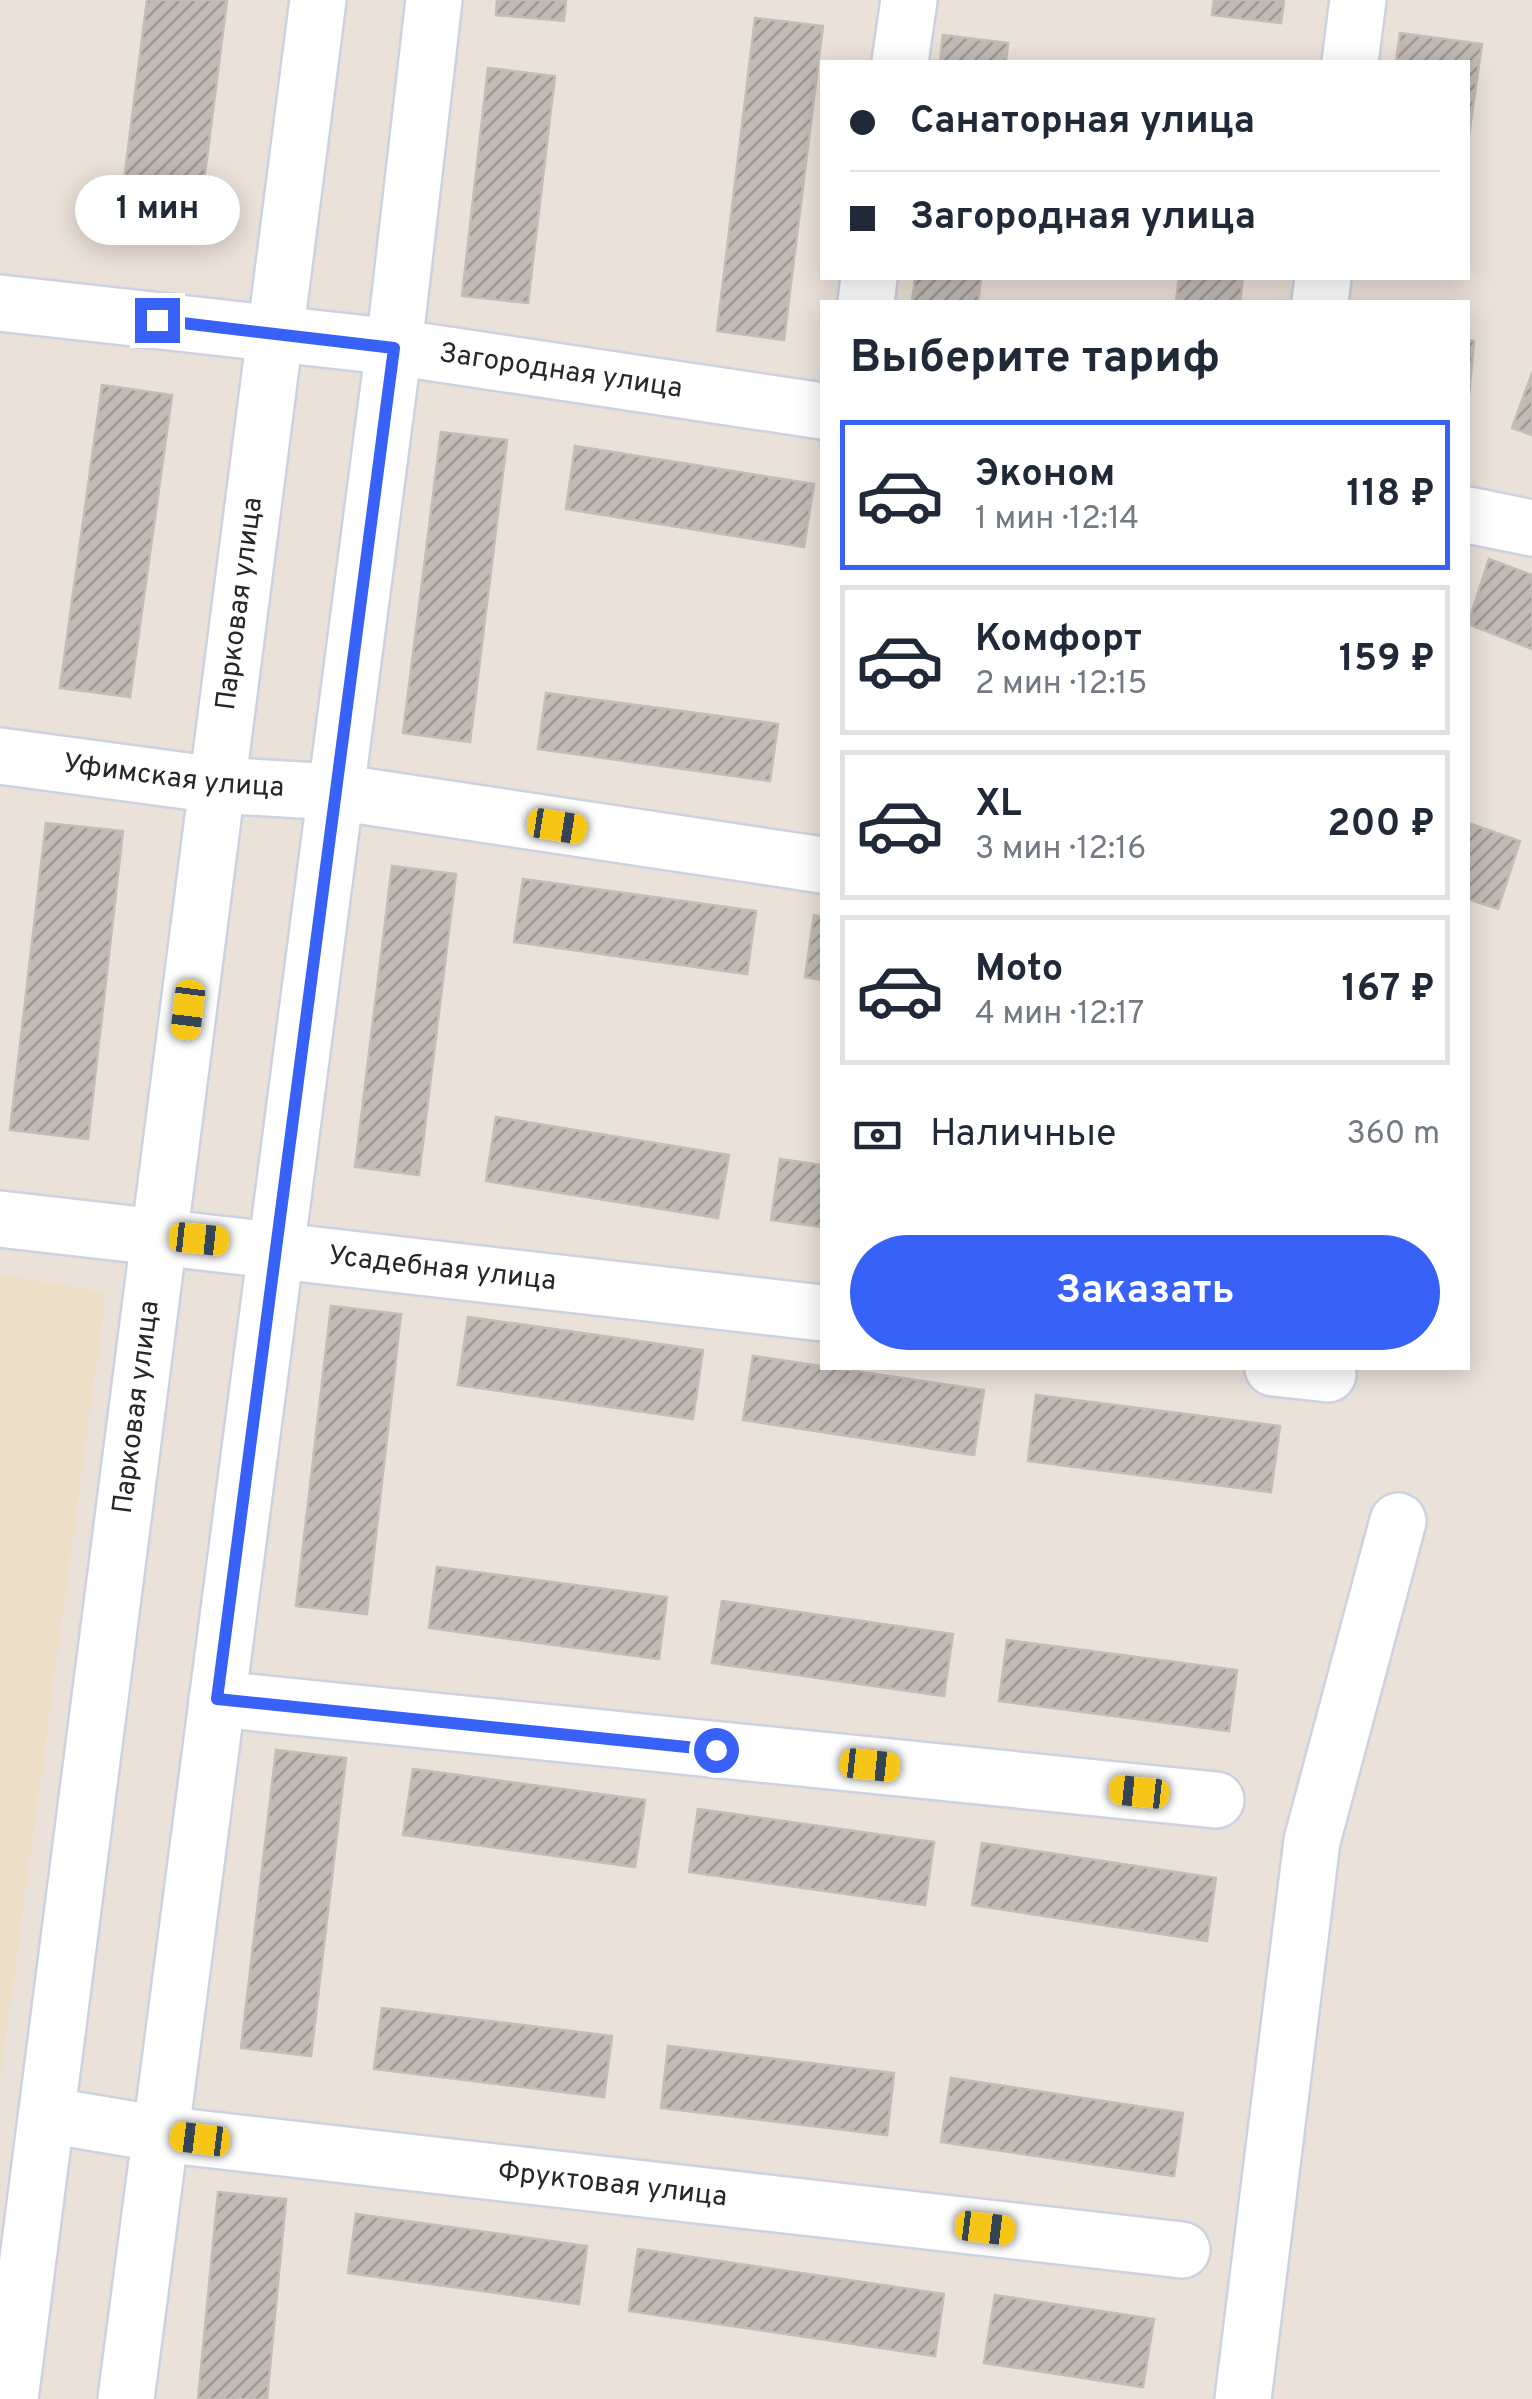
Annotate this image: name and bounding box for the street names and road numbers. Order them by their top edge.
street label: Загородная улица [437,336,685,408]
street label: Парковая улица [209,495,272,712]
street label: Уфимская улица [61,747,285,807]
street label: Усадебная улица [326,1239,558,1300]
street label: Парковая улица [106,1298,169,1516]
street label: Фруктовая улица [496,2154,729,2216]

